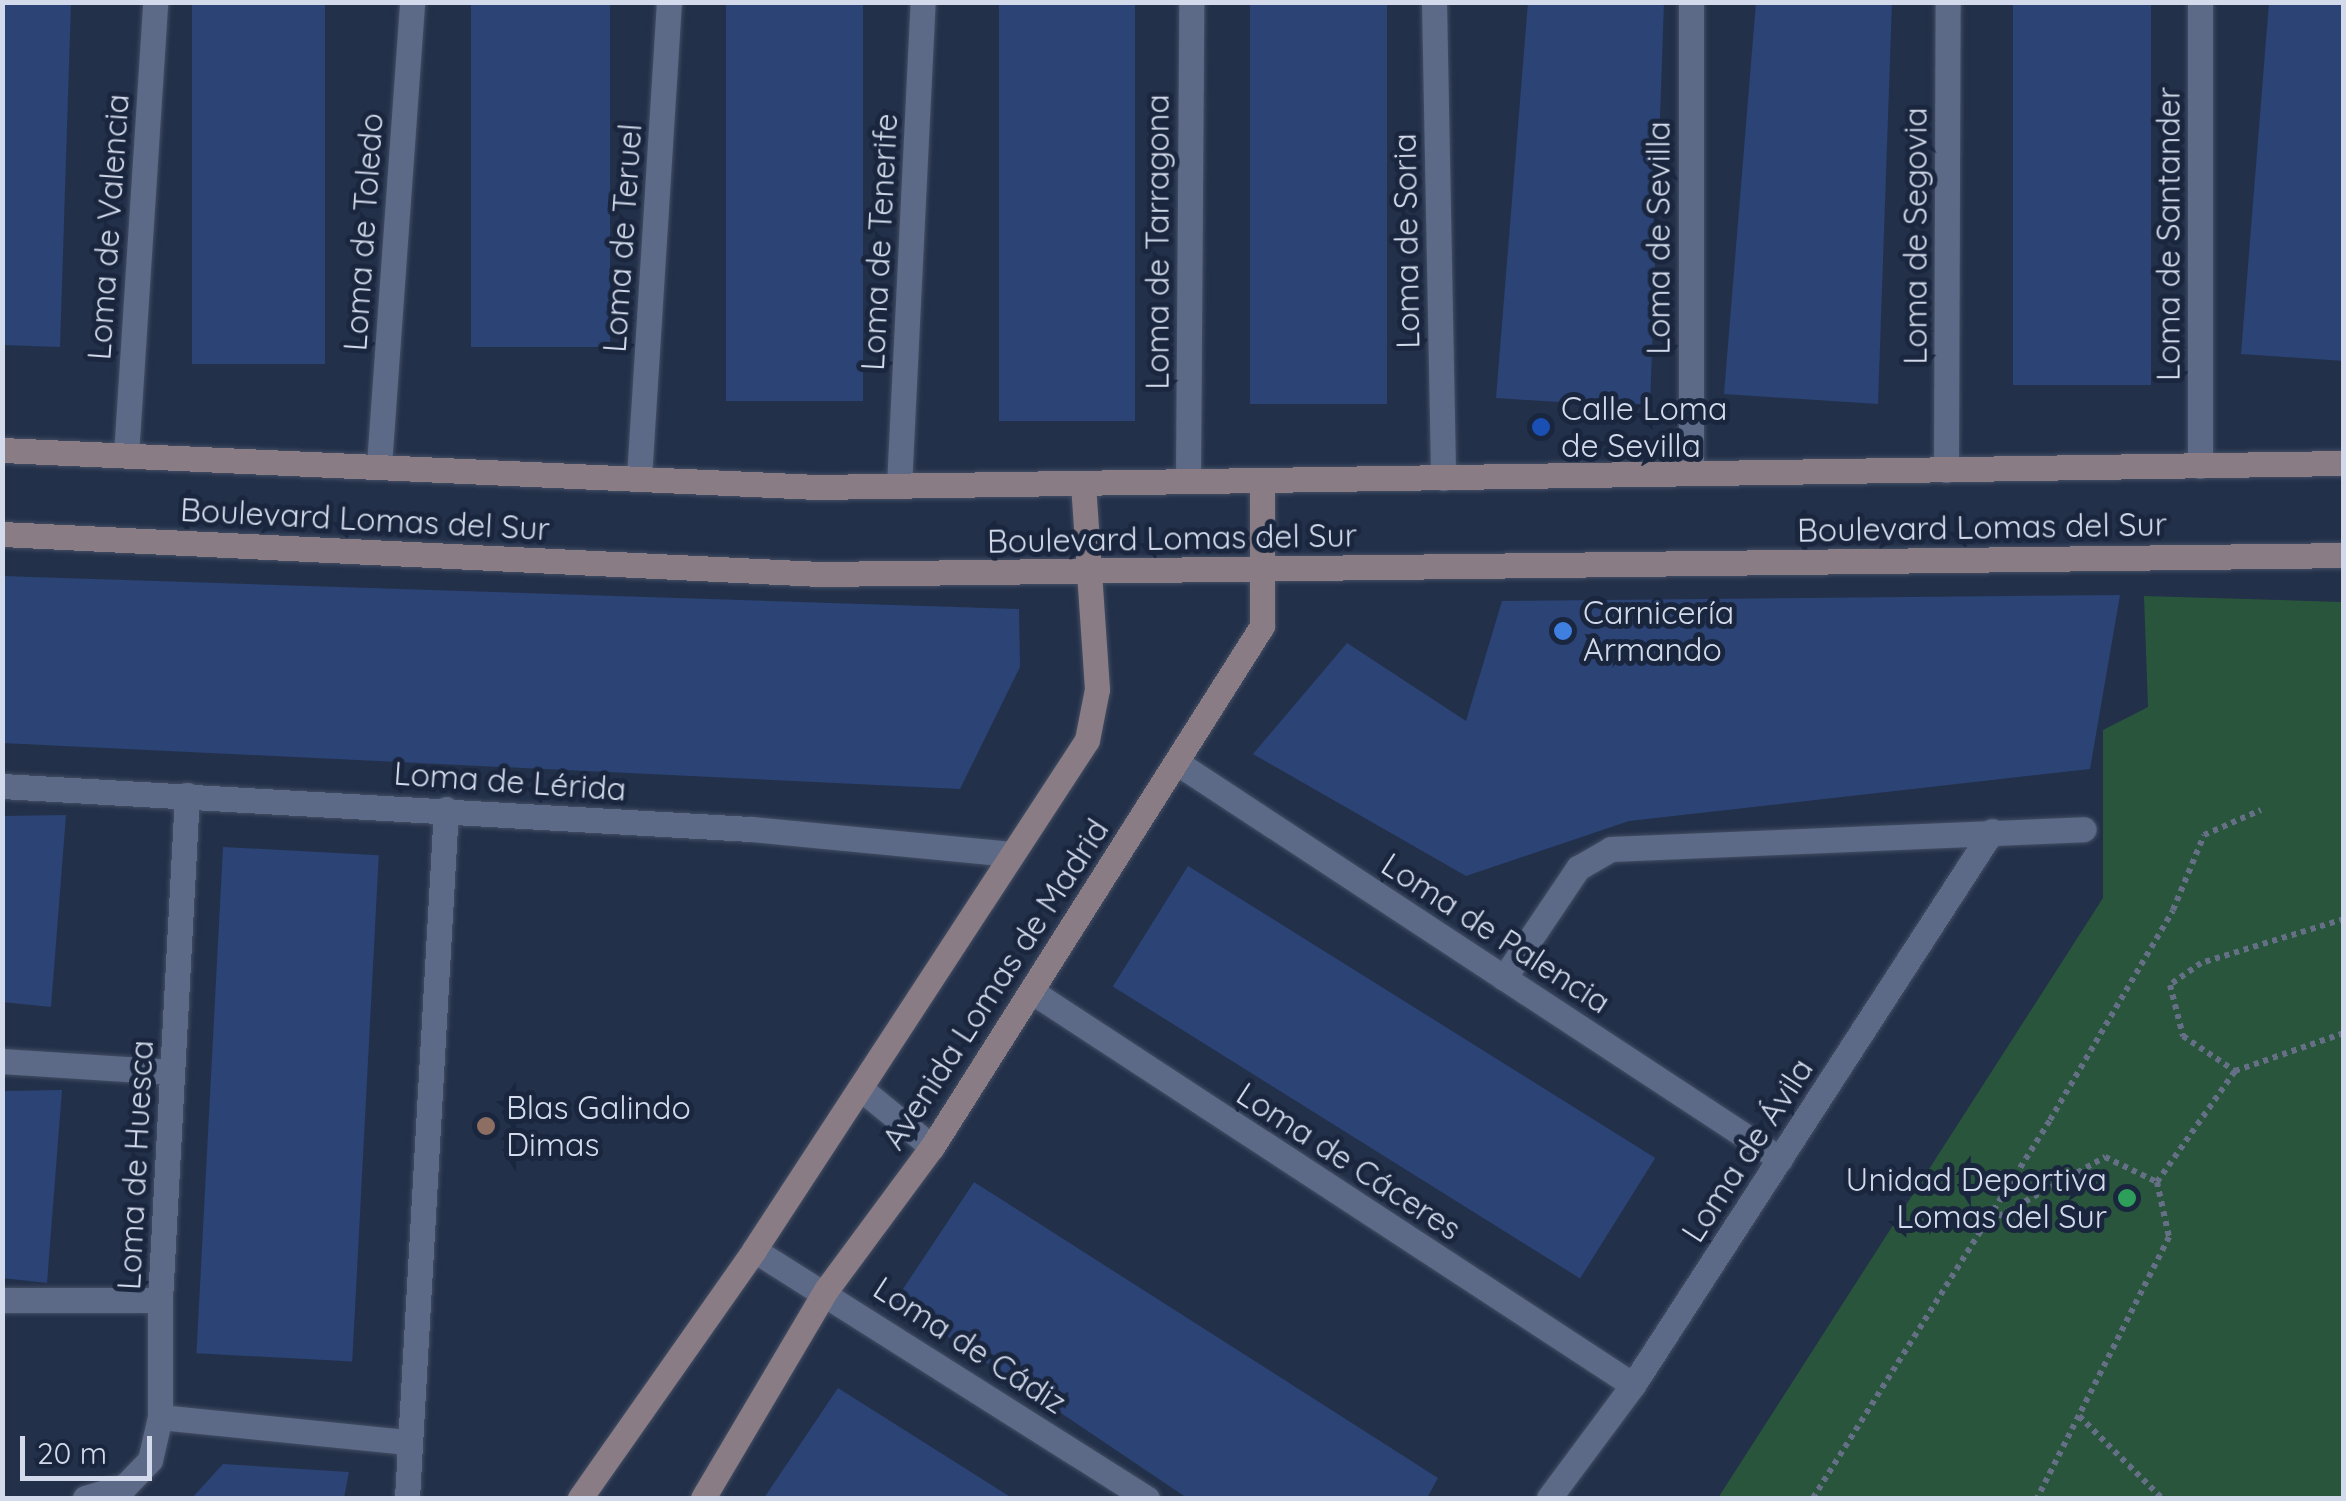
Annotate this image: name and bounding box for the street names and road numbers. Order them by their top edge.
street label: Loma de Santander [2149,87,2187,381]
street label: Loma de Valencia [80,93,136,361]
street label: Loma de Tarragona [1138,94,1176,390]
street label: Loma de Segovia [1896,107,1934,365]
street label: Loma de Toledo [336,112,390,352]
street label: Loma de Tenerife [853,112,905,372]
street label: Loma de Sevilla [1639,121,1677,355]
street label: Loma de Teruel [595,122,649,354]
street label: Loma de Soria [1385,133,1427,349]
street label: Boulevard Lomas del Sur [179,490,551,548]
street label: Boulevard Lomas del Sur [1797,505,2167,549]
street label: Boulevard Lomas del Sur [987,516,1357,560]
street label: Loma de Lérida [392,754,628,808]
street label: Avenida Lomas de Madrid [874,812,1116,1156]
street label: Loma de Palencia [1375,845,1617,1021]
street label: Loma de Huesca [109,1039,161,1291]
street label: Loma de Ávila [1673,1051,1821,1249]
street label: Loma de Cáceres [1230,1074,1468,1248]
street label: Loma de Cádiz [867,1269,1073,1421]

